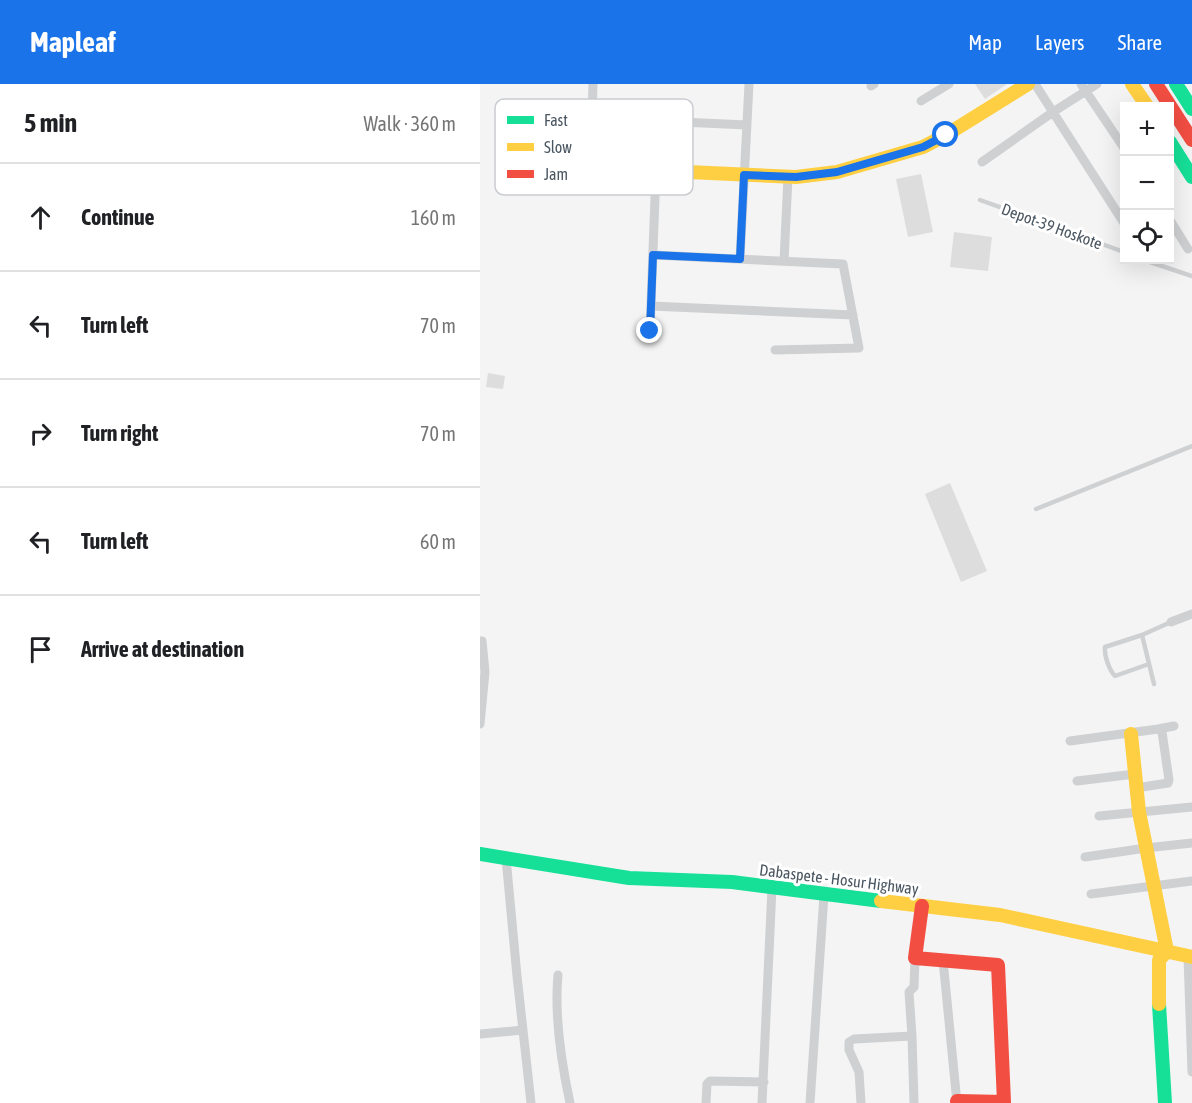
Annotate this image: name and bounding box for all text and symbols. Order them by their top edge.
text: Mapleaf [30,26,116,58]
text: Map [968,30,1002,54]
text: Layers [1035,30,1085,54]
text: Share [1118,30,1162,54]
legend [495,99,693,195]
map controls [1120,102,1174,264]
button: + [1120,102,1174,156]
text: 5 min [24,108,77,138]
text: Fast [544,111,568,129]
text: Walk · 360 m [364,112,456,135]
route start [932,121,958,147]
text: Slow [544,138,572,156]
button: − [1120,156,1174,210]
text: Jam [544,165,568,183]
street label: Depot-39 Hoskote [999,199,1105,253]
icon: ahead [24,201,57,234]
text: Continue [81,204,155,230]
text: 160 m [411,206,456,229]
button: locate [1120,210,1174,264]
icon: left [24,309,57,342]
text: Turn left [81,312,148,338]
text: 70 m [420,314,456,337]
route end [636,317,662,343]
icon: right [24,417,57,450]
text: Turn right [81,420,158,446]
text: 70 m [420,422,456,445]
icon: left [24,525,57,558]
text: Turn left [81,528,148,554]
text: 60 m [420,530,456,553]
icon: arrive [24,633,57,666]
text: Arrive at destination [81,636,244,662]
street label: Dabaspete - Hosur Highway [758,860,920,899]

